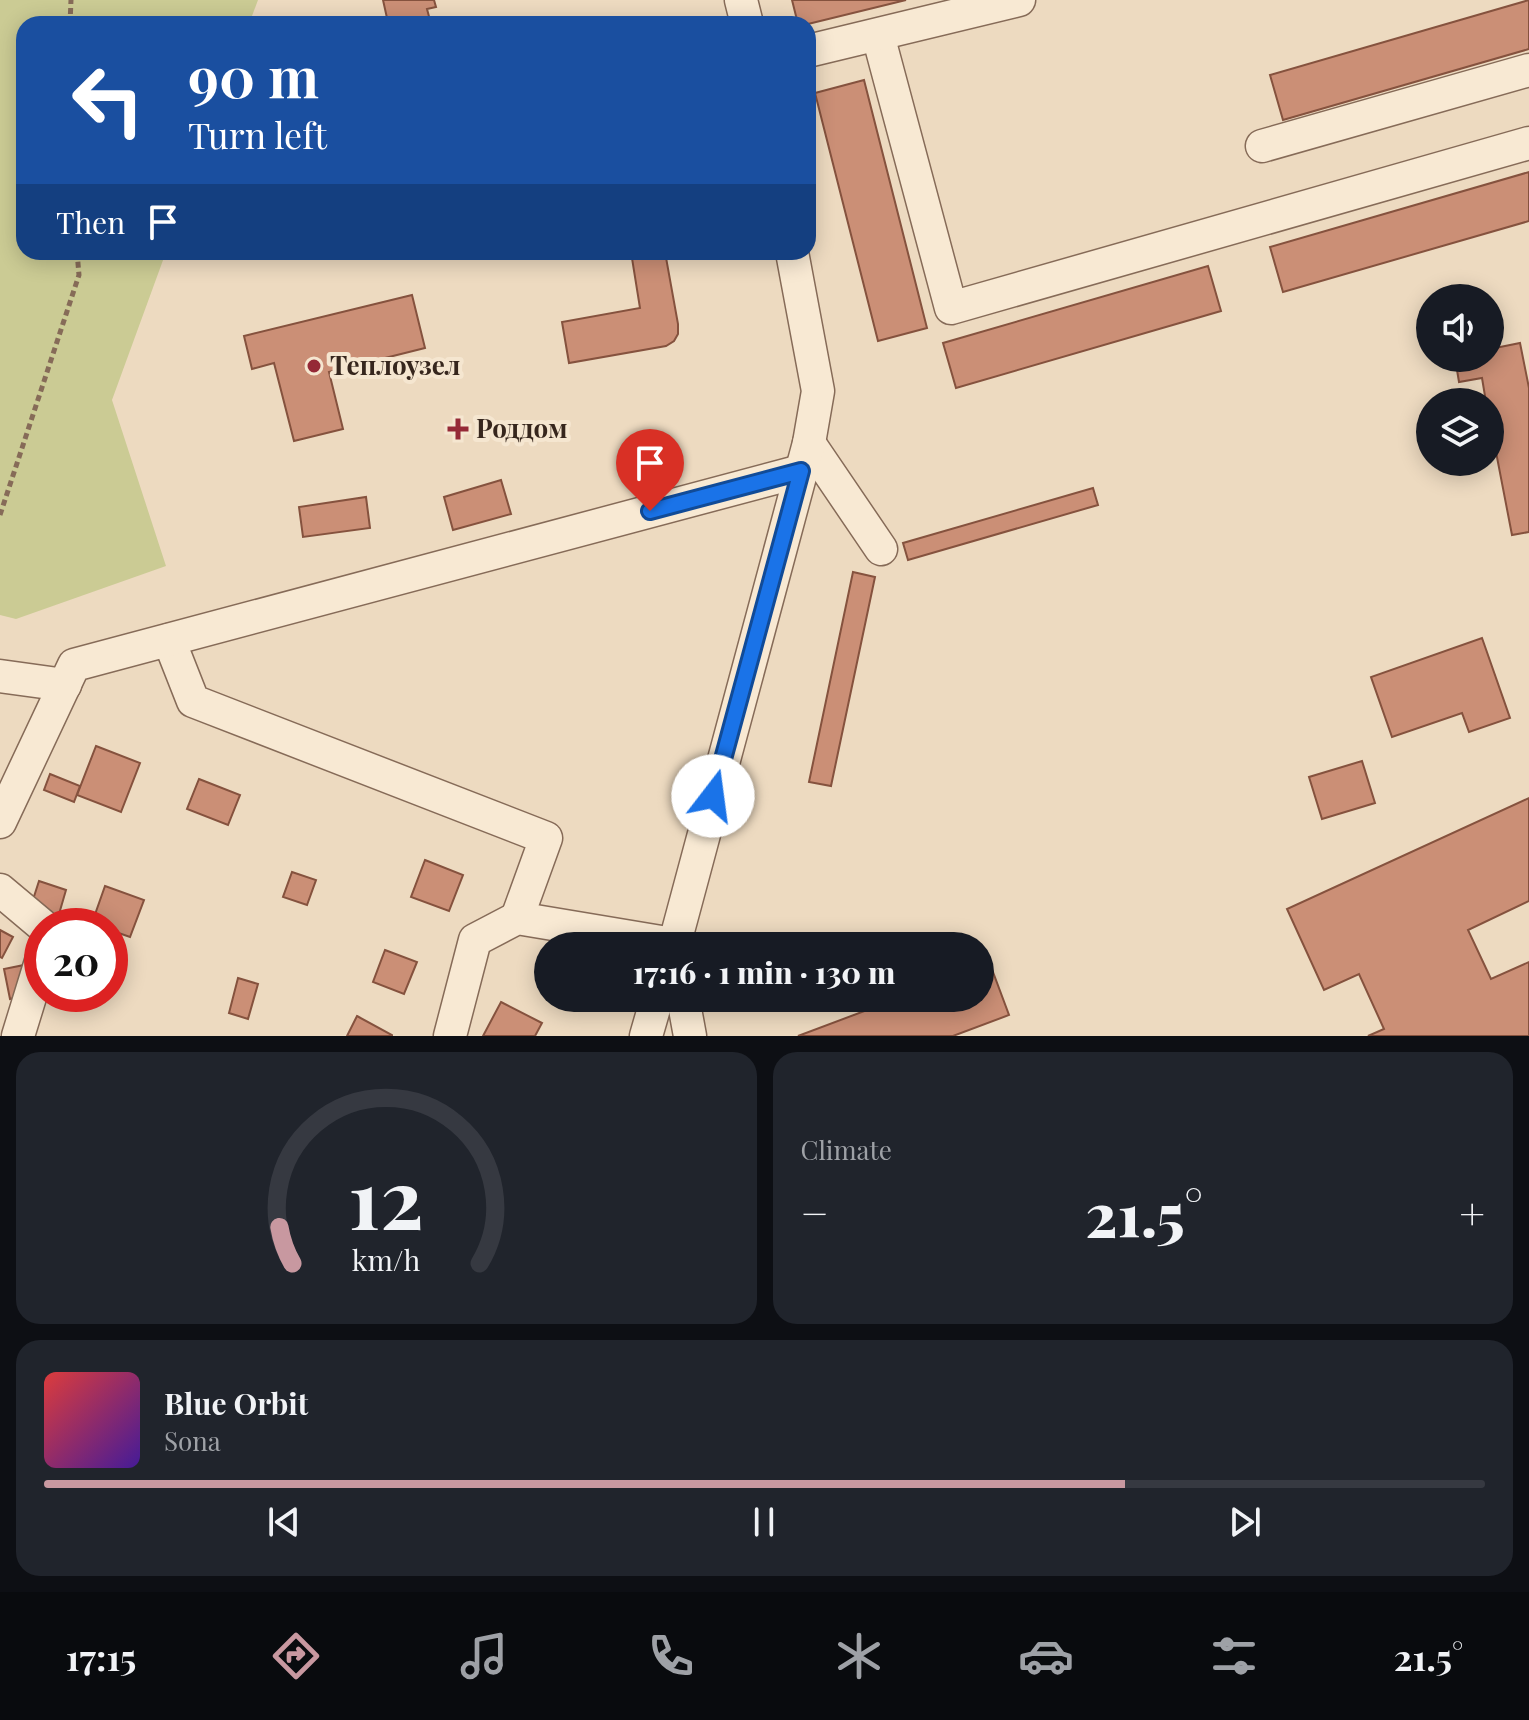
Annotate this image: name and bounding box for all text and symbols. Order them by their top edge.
text: 90 m [188,38,319,113]
icon: left [56,48,160,152]
text: Turn left [188,110,327,158]
icon: arrive [141,200,185,244]
text: Then [56,202,125,242]
map controls [1416,284,1504,476]
button: sound [1416,284,1504,372]
place label: Теплоузел [330,347,461,382]
marker: Теплоузел [305,357,323,375]
button: layers [1416,388,1504,476]
place label: Роддом [476,410,568,445]
marker: Роддом [447,418,469,440]
pin [616,429,684,511]
icon: arrive [628,441,672,485]
position arrow [671,754,755,838]
speed limit sign: 20 [24,908,128,1012]
text: 17:16 · 1 min · 130 m [633,952,895,992]
text: Climate [801,1132,892,1167]
text: 12 [349,1140,424,1251]
text: 21.5° [1085,1172,1203,1252]
text: − [801,1182,829,1241]
text: + [1459,1182,1485,1241]
text: km/h [352,1240,421,1278]
text: Blue Orbit [164,1383,308,1423]
text: Sona [164,1423,221,1458]
icon: previous [262,1500,306,1544]
icon: pause [742,1500,786,1544]
icon: next [1223,1500,1267,1544]
icon: directions [268,1628,324,1684]
icon: music [456,1628,512,1684]
icon: phone [643,1628,699,1684]
icon: climate [831,1628,887,1684]
icon: car [1018,1628,1074,1684]
icon: filters [1206,1628,1262,1684]
text: 17:15 [66,1632,136,1680]
text: 21.5° [1394,1632,1463,1680]

